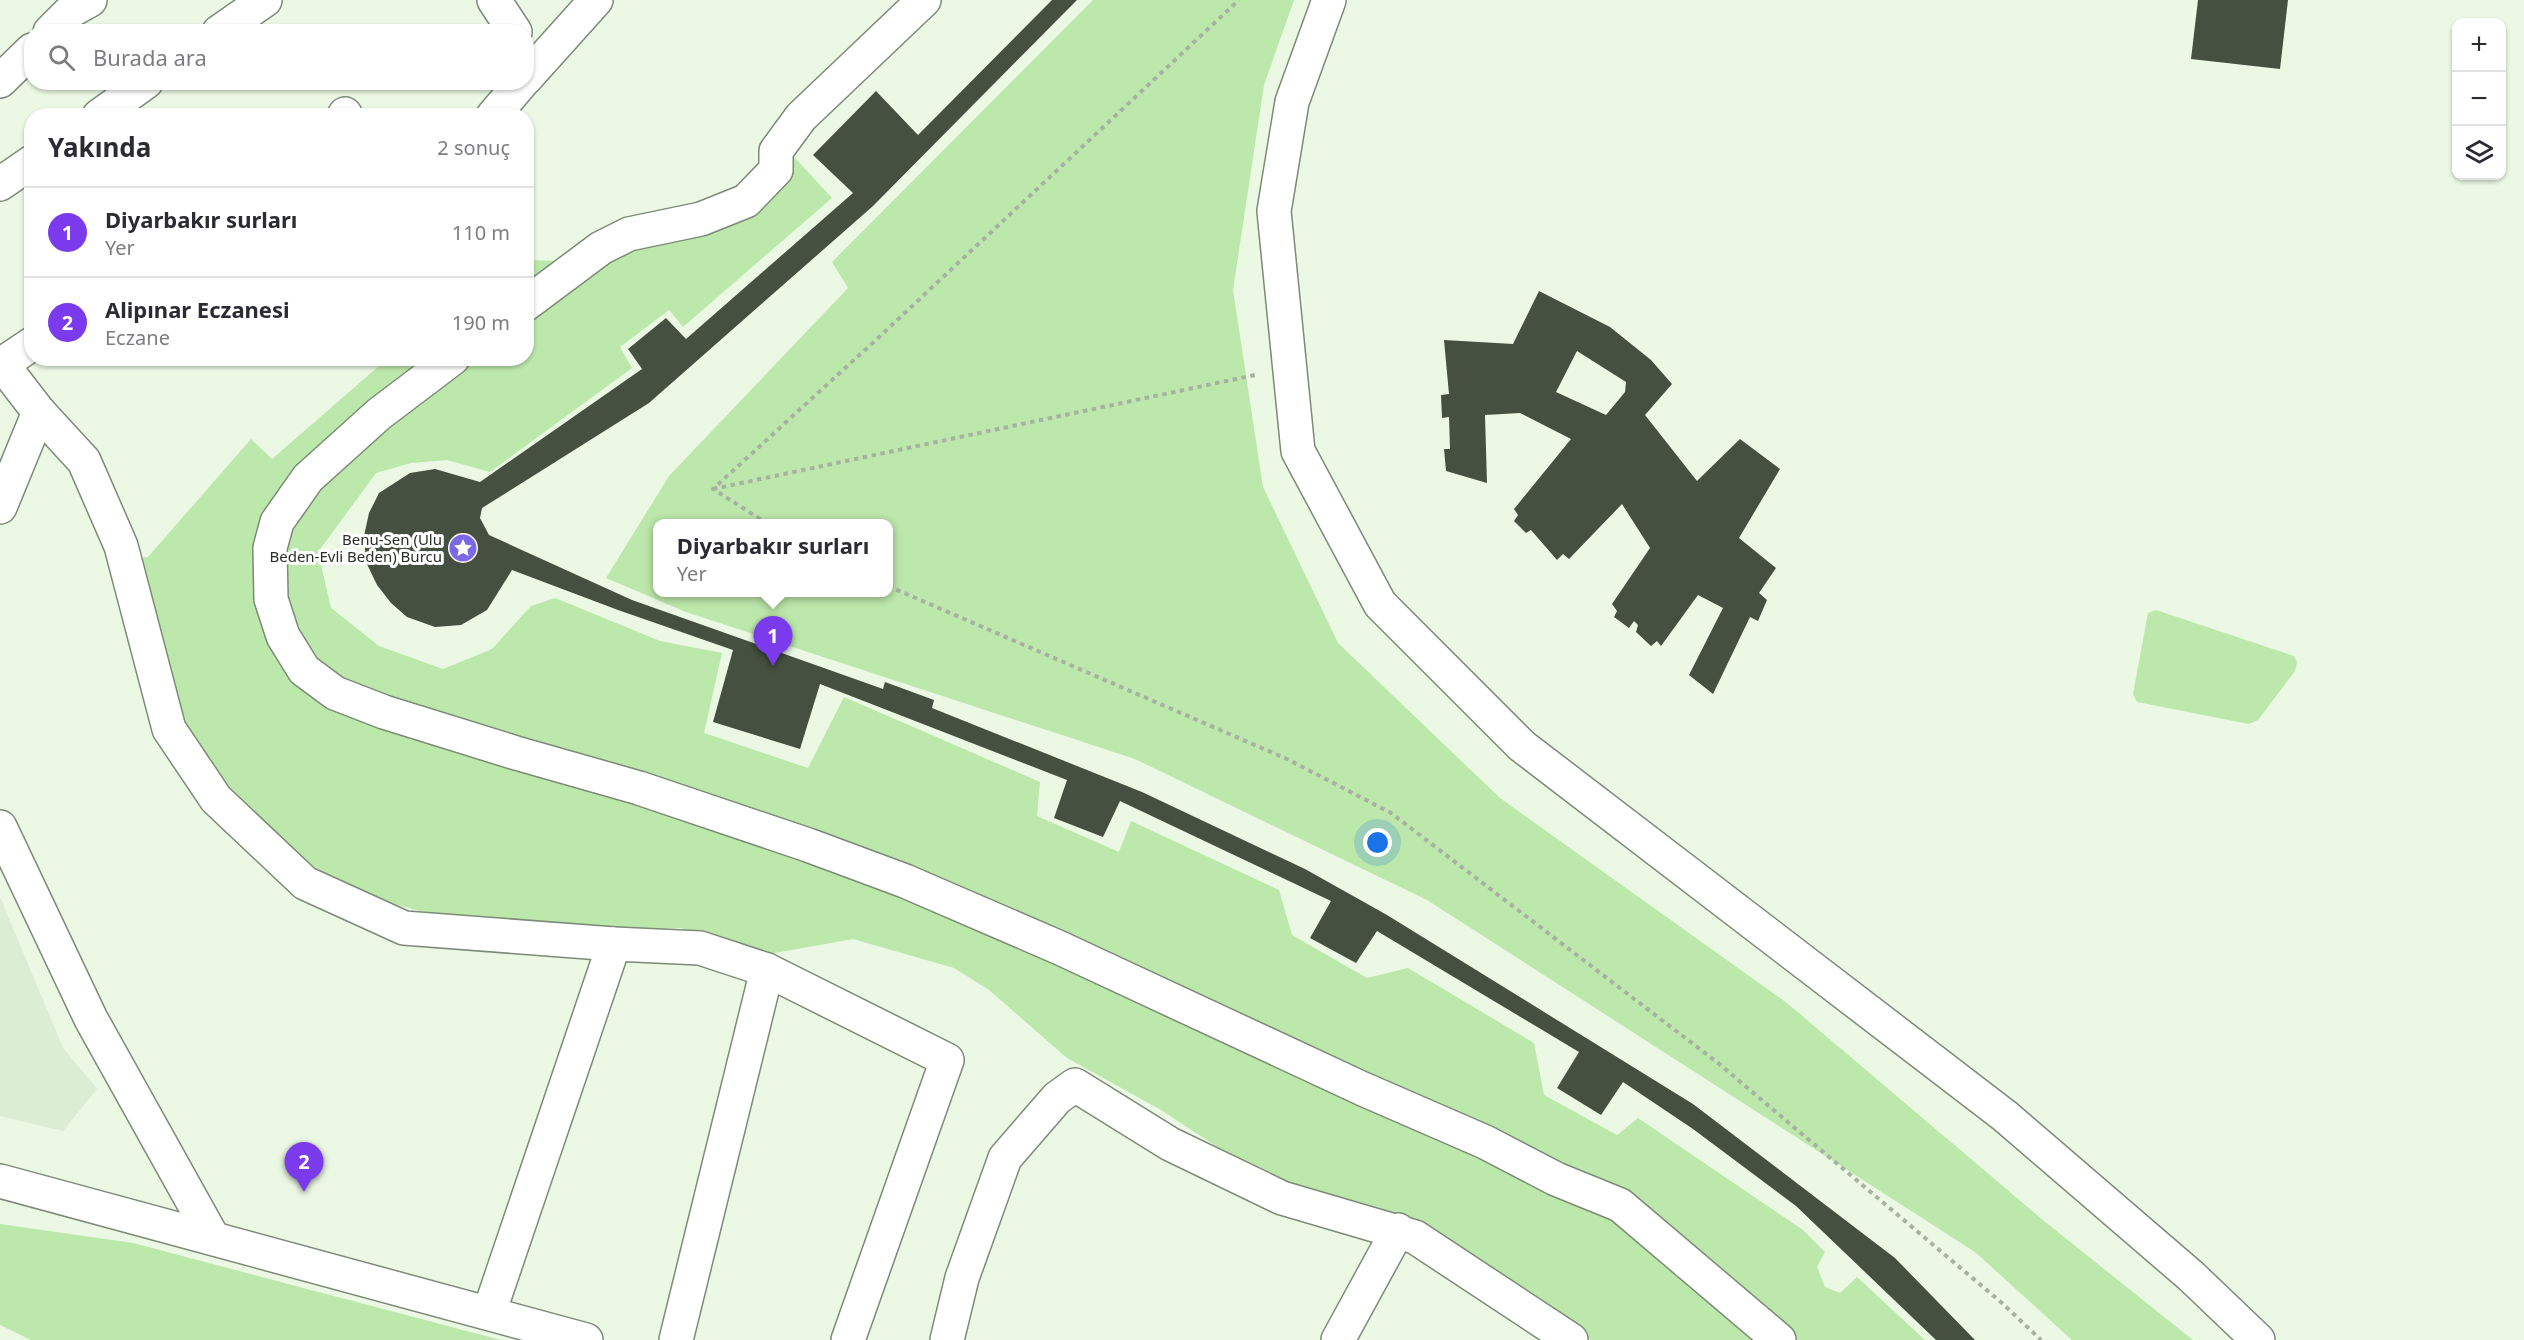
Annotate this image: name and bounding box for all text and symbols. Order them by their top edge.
map controls [2452,18,2506,180]
button: + [2452,18,2506,72]
search box [24,24,534,90]
icon: search [45,41,78,74]
text: Burada ara [93,42,207,72]
button: − [2452,72,2506,126]
button: layers [2452,126,2506,180]
text: Yakında [48,129,151,165]
text: 2 sonuç [437,134,510,161]
text: Diyarbakır surları [105,204,297,234]
text: 1 [62,219,73,246]
text: 110 m [452,219,510,246]
text: Yer [105,234,135,261]
text: Alipınar Eczanesi [105,294,290,324]
text: 2 [62,309,73,336]
text: 190 m [452,309,510,336]
text: Eczane [105,324,170,351]
popup [653,519,893,597]
place label: Benu-Sen (Ulu Beden-Evli Beden) Burcu [269,529,442,566]
text: Diyarbakır surları [677,530,869,560]
place icon: Benu-Sen (Ulu Beden-Evli Beden) Burcu [447,532,479,564]
text: Yer [677,560,707,587]
pin: 1 [754,616,792,666]
your location [1363,828,1392,857]
pin: 2 [284,1142,324,1192]

